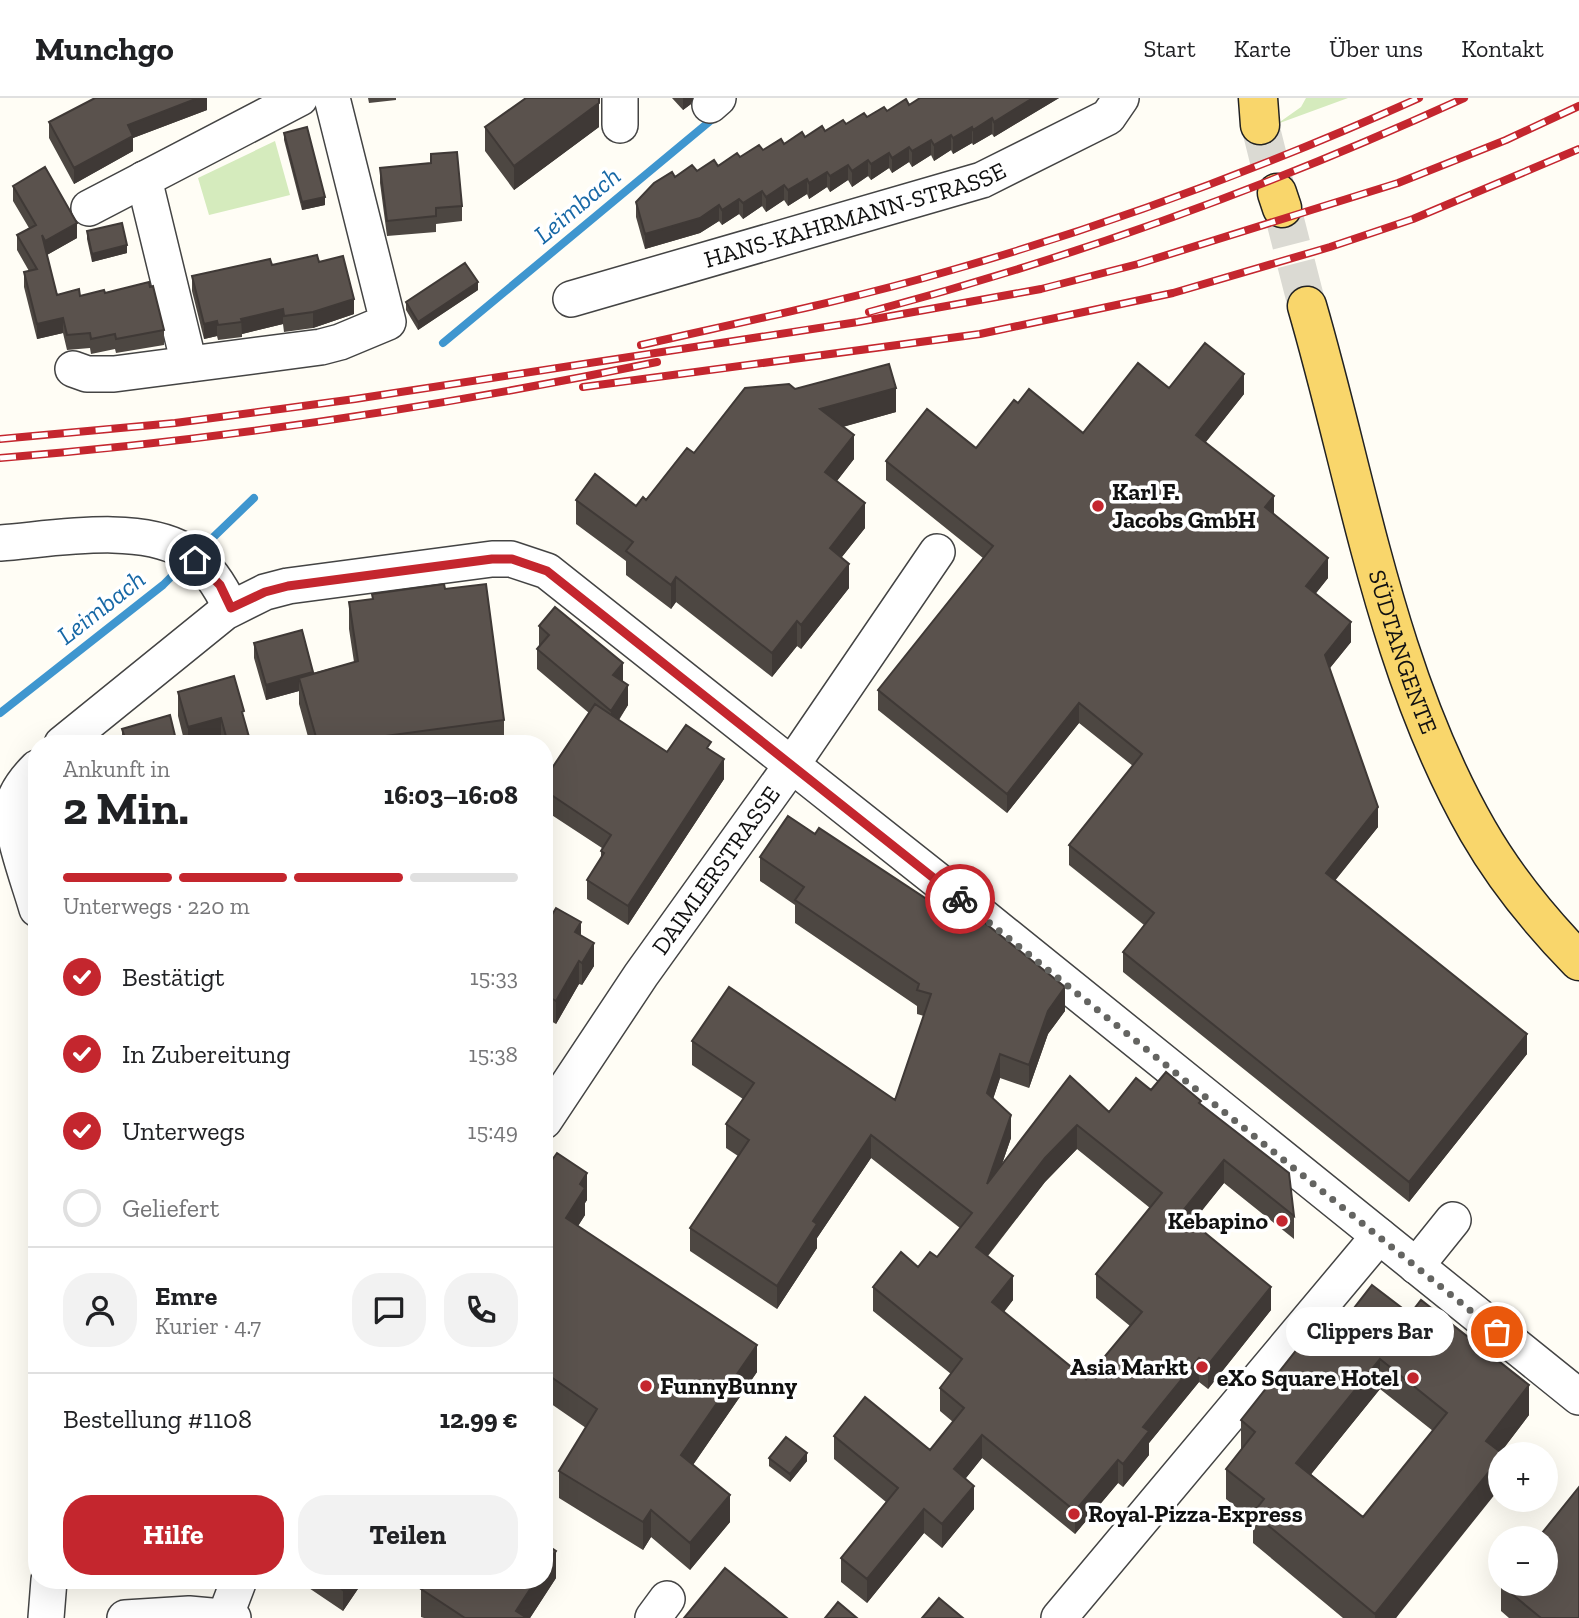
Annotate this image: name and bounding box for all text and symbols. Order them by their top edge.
text: Munchgo [35,29,174,68]
text: Start [1143,34,1196,63]
text: Karte [1234,34,1291,63]
text: Über uns [1329,34,1423,63]
text: Kontakt [1461,34,1544,63]
street label: HANS-KAHRMANN-STRASSE [700,155,1011,274]
water label: Leimbach [527,160,627,250]
place label: Karl F. Jacobs GmbH [1112,477,1256,534]
marker: Karl F. Jacobs GmbH [1090,498,1106,514]
pin [165,530,225,590]
icon: home [176,541,214,579]
water label: Leimbach [51,563,151,651]
street label: SÜDTANGENTE [1363,567,1444,738]
text: Ankunft in [63,755,170,783]
text: 16:03–16:08 [384,779,518,811]
street label: DAIMLERSTRASSE [645,780,786,960]
text: 2 Min. [63,781,189,836]
courier [925,864,995,934]
icon: bike [941,880,979,918]
text: Unterwegs · 220 m [63,892,249,920]
icon: check [63,958,101,996]
text: Bestätigt [122,961,224,993]
text: 15:33 [470,963,518,991]
icon: check [63,1035,101,1073]
text: In Zubereitung [122,1038,290,1070]
text: 15:38 [469,1040,518,1068]
icon: check [63,1112,101,1150]
text: Unterwegs [122,1115,245,1147]
text: 15:49 [468,1117,518,1145]
text: Geliefert [122,1192,220,1224]
place label: Kebapino [1167,1206,1268,1235]
marker: Kebapino [1274,1213,1290,1229]
button: person [63,1273,137,1347]
button: chat [352,1273,426,1347]
button: phone [444,1273,518,1347]
text: Emre [155,1280,217,1312]
pin [1467,1302,1527,1362]
callout: Clippers Bar [1287,1308,1455,1356]
text: Kurier · 4.7 [155,1312,261,1340]
icon: bag [1478,1313,1516,1351]
text: Clippers Bar [1307,1317,1433,1345]
place label: Asia Markt [1070,1352,1188,1381]
marker: Asia Markt [1194,1359,1210,1375]
place label: eXo Square Hotel [1217,1363,1399,1392]
marker: eXo Square Hotel [1405,1370,1421,1386]
place label: FunnyBunny [660,1371,797,1400]
marker: FunnyBunny [638,1378,654,1394]
text: Bestellung #1108 [63,1403,252,1435]
text: 12.99 € [440,1403,518,1435]
map controls [1488,1442,1558,1596]
button: + [1488,1442,1558,1512]
button: Hilfe [63,1495,284,1575]
button: Teilen [298,1495,518,1575]
place label: Royal-Pizza-Express [1088,1499,1303,1528]
marker: Royal-Pizza-Express [1066,1506,1082,1522]
button: − [1488,1526,1558,1596]

